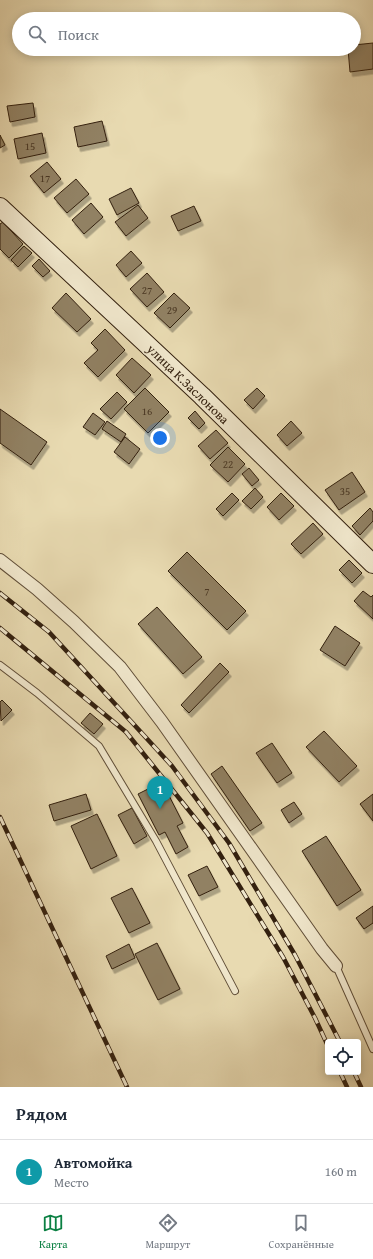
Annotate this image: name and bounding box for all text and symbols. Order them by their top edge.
search box [12,12,361,56]
icon: search [26,23,48,45]
text: Поиск [58,24,99,45]
house number: 15 [25,138,35,154]
house number: 17 [40,170,50,186]
house number: 27 [142,282,152,298]
house number: 29 [167,302,177,318]
street label: улица К.Заслонова [142,339,234,429]
house number: 16 [142,403,152,419]
your location [150,428,170,448]
house number: 22 [223,456,233,472]
house number: 35 [340,483,350,499]
house number: 7 [204,583,210,599]
pin: 1 [147,776,173,809]
map controls [325,1039,361,1075]
button: locate [325,1039,361,1075]
text: Рядом [16,1101,67,1126]
text: Автомойка [54,1152,132,1173]
text: 1 [26,1162,32,1181]
text: 160 m [325,1162,357,1181]
text: Место [54,1173,89,1192]
tab: Карта [39,1212,67,1252]
tab: Маршрут [145,1212,190,1252]
tab: Сохранённые [268,1212,334,1252]

